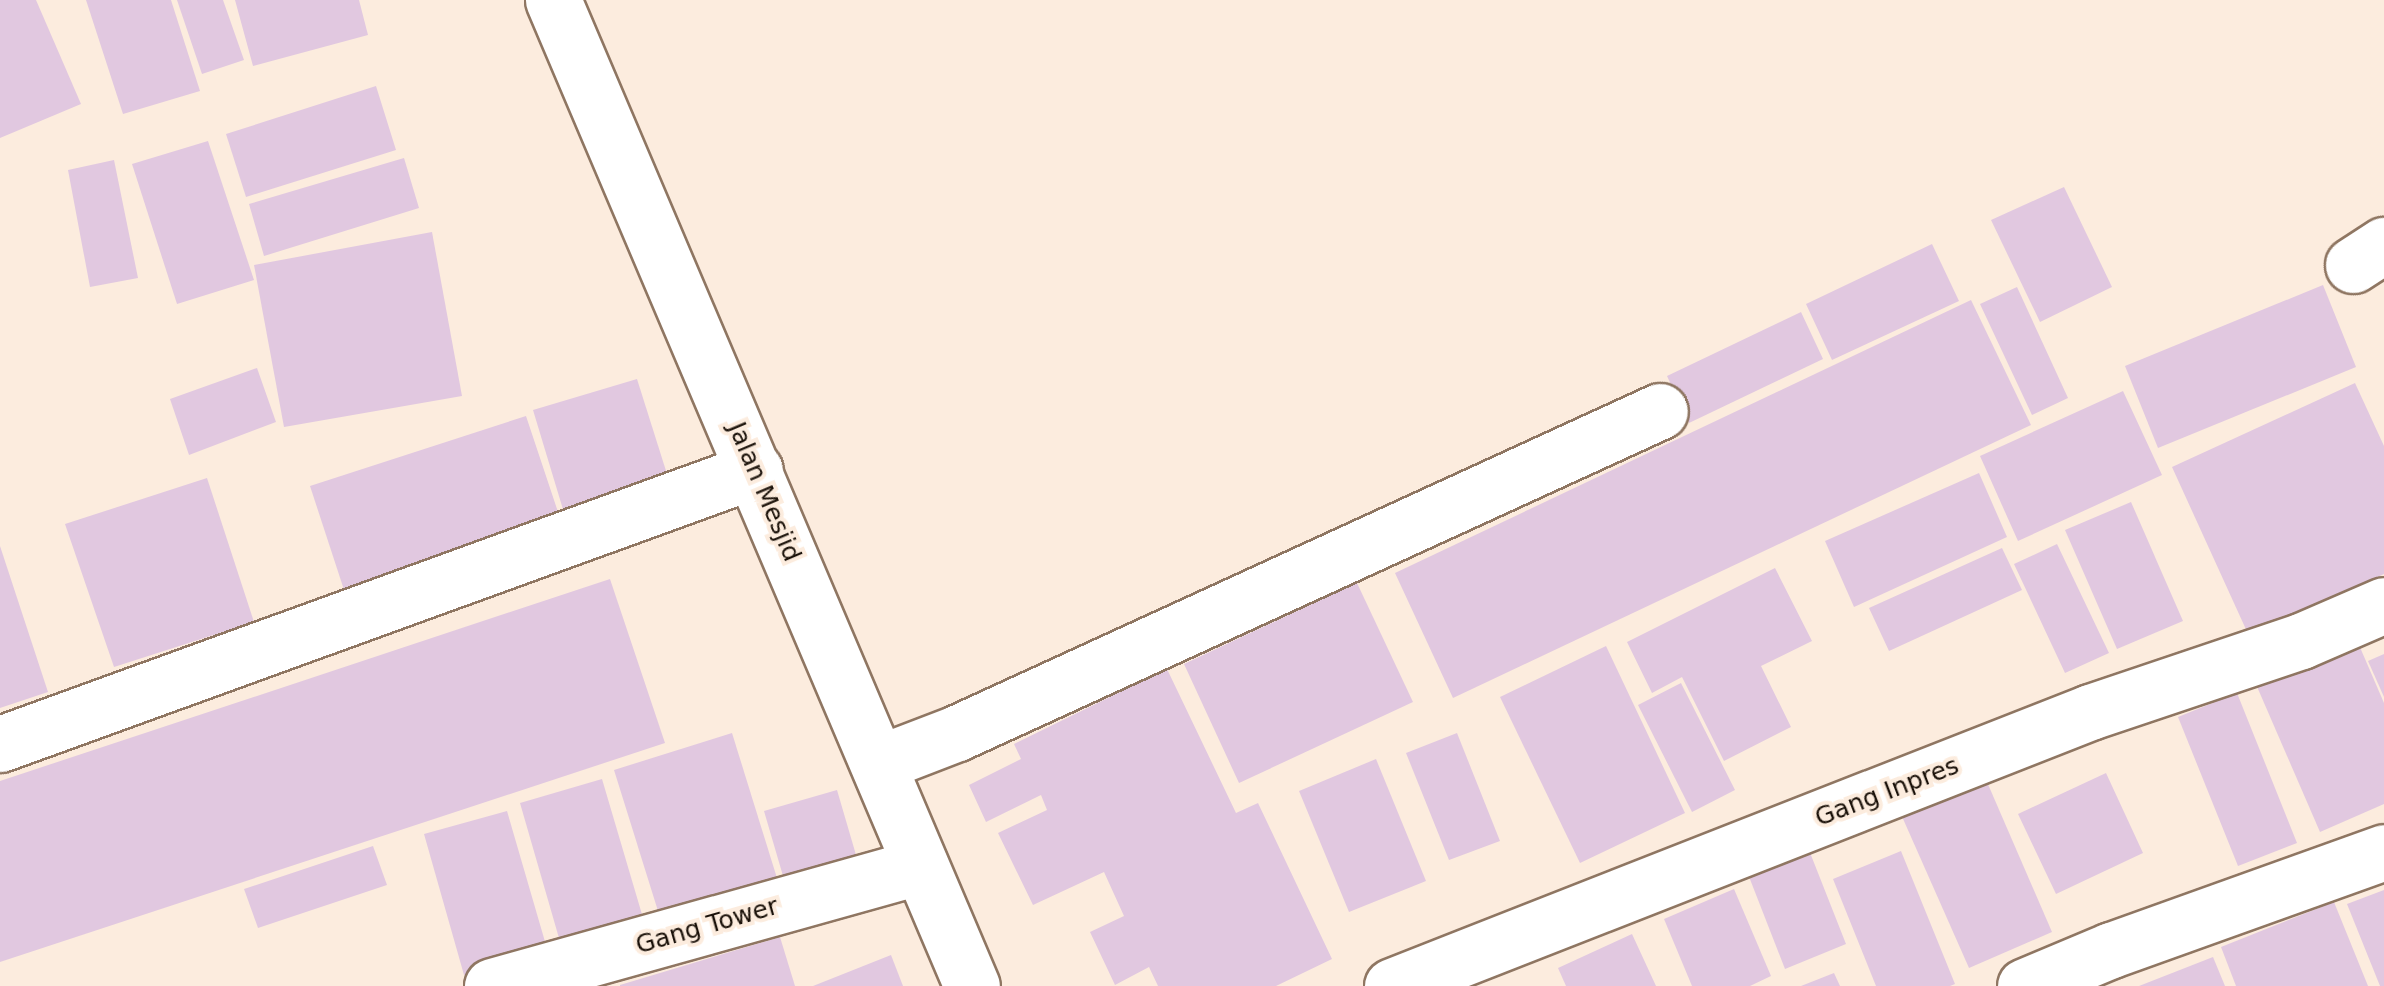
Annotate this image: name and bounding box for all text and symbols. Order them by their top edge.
street label: Jalan Mesjid [721,418,807,566]
street label: Gang Inpres [1811,751,1963,833]
street label: Gang Tower [632,891,782,961]

